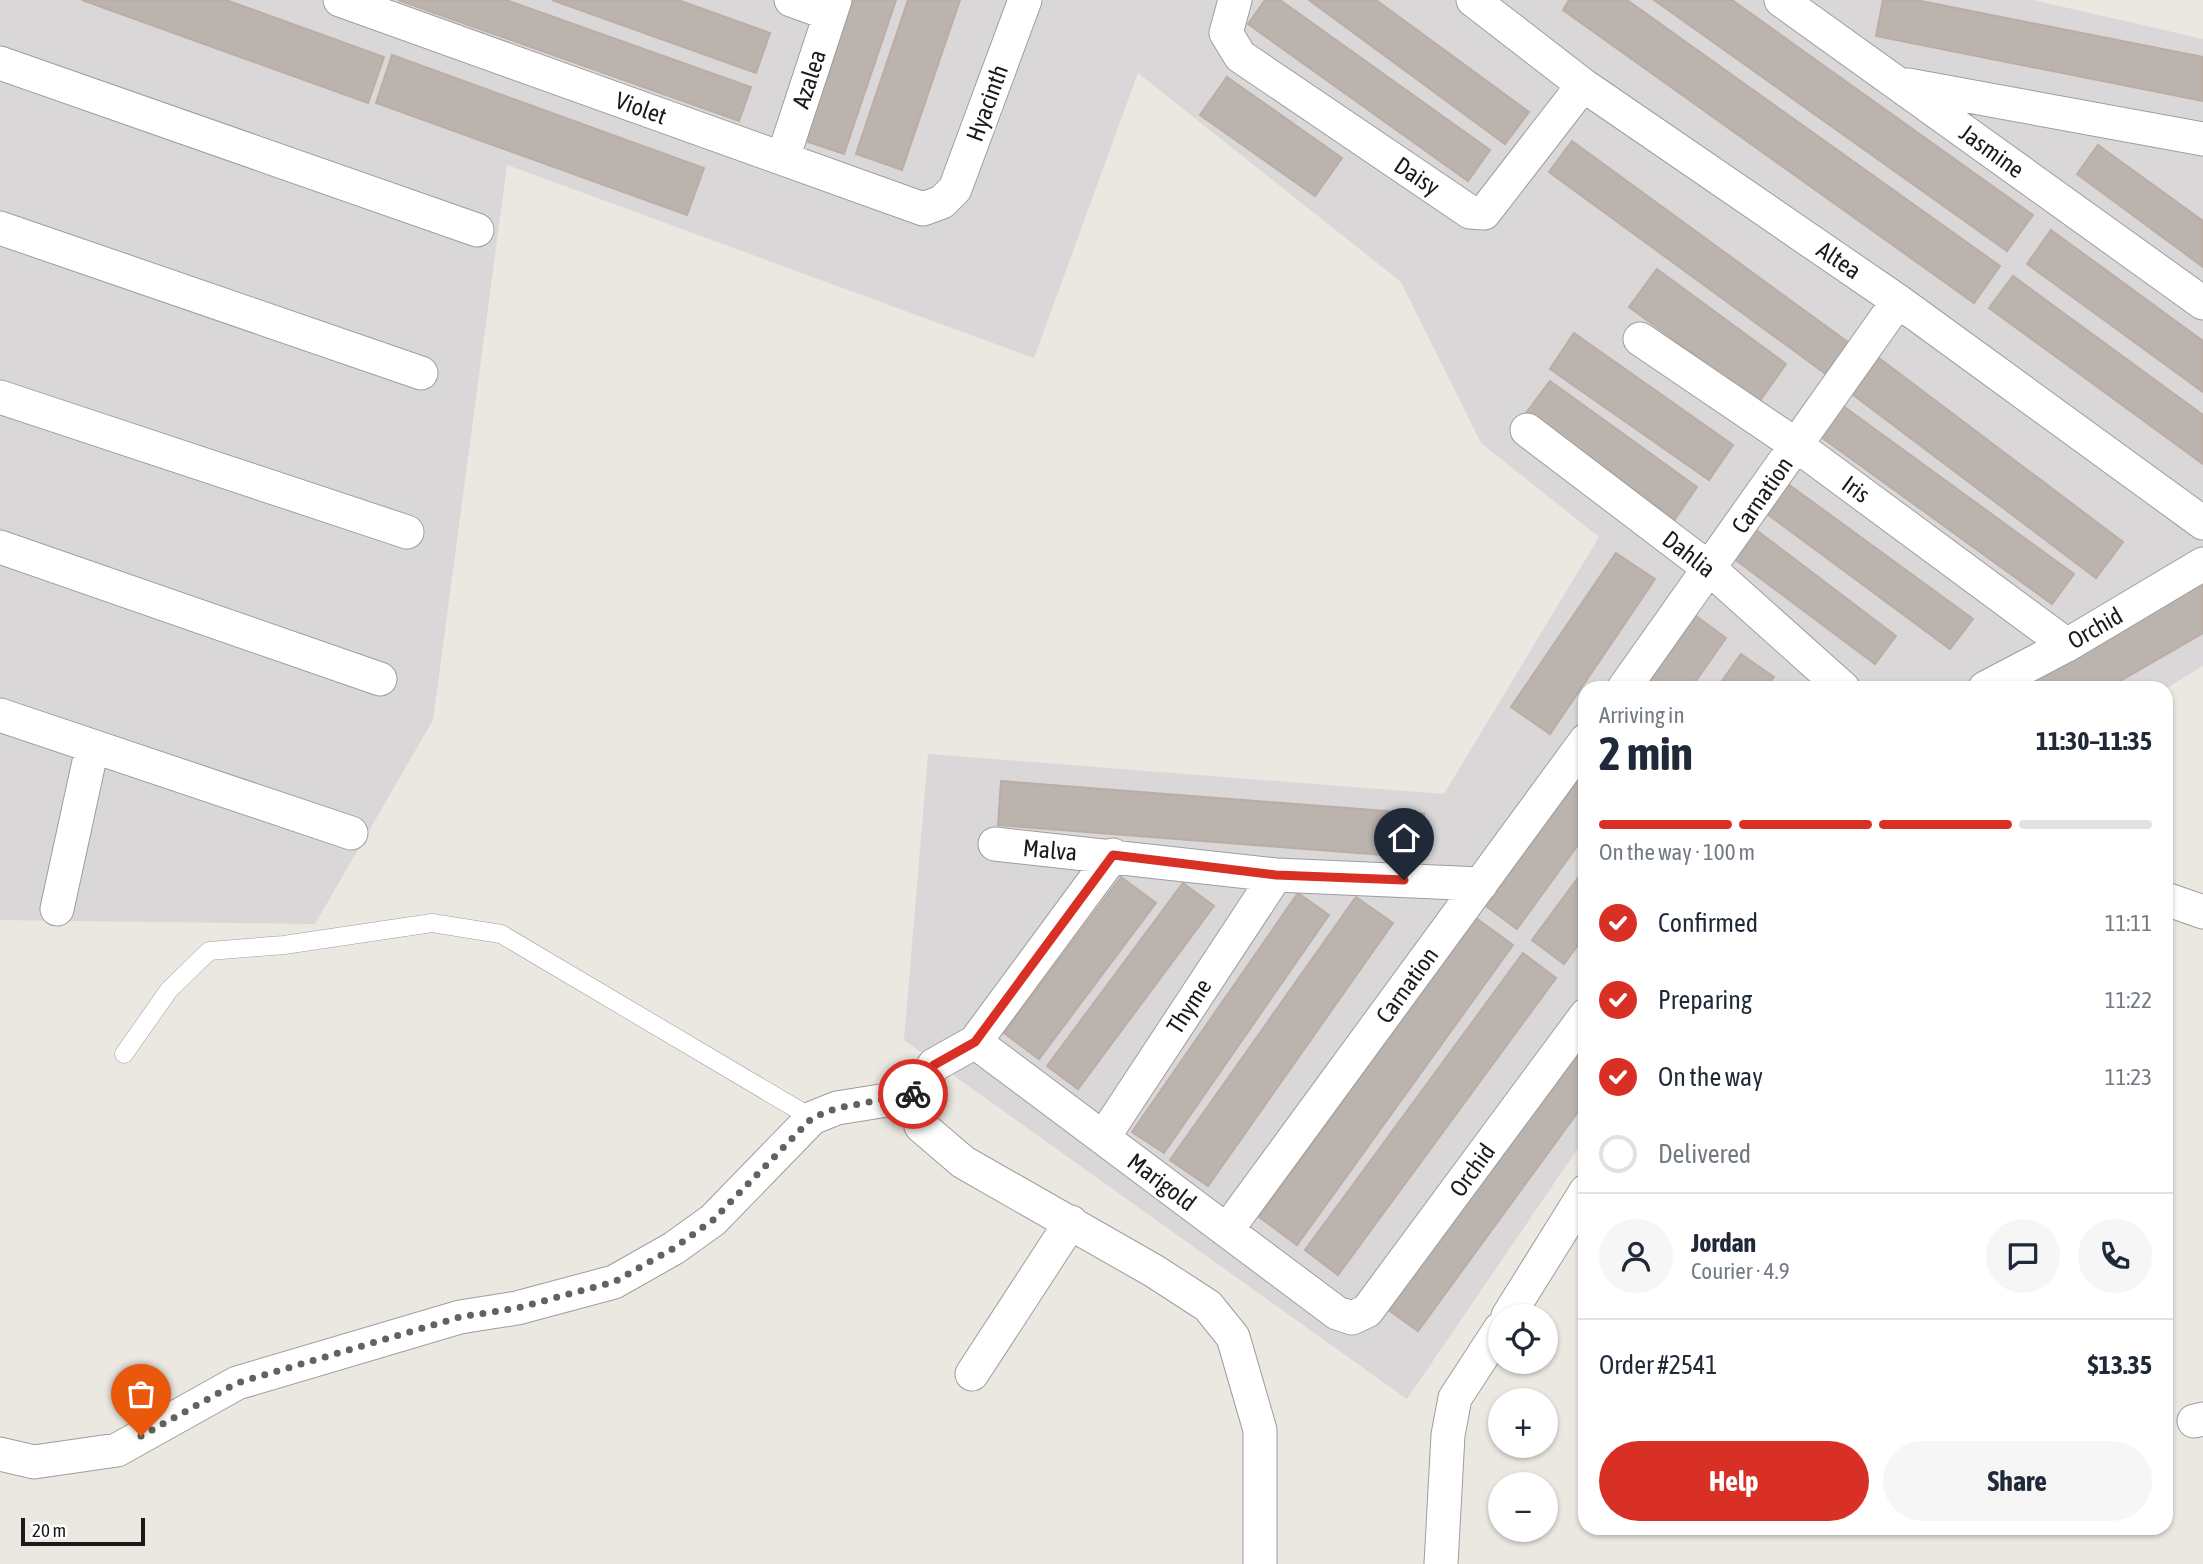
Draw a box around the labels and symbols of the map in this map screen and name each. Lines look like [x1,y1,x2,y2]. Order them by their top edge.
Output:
street label: Azalea [787,46,831,112]
street label: Hyacinth [961,61,1013,145]
street label: Violet [612,86,670,130]
street label: Jasmine [1955,119,2029,183]
street label: Daisy [1389,151,1445,201]
street label: Altea [1812,236,1866,284]
street label: Carnation [1726,452,1798,538]
street label: Iris [1837,470,1875,508]
street label: Dahlia [1657,525,1721,583]
street label: Orchid [2063,602,2127,654]
pin [1374,808,1434,880]
street label: Malva [1022,834,1078,866]
street label: Carnation [1370,942,1444,1028]
street label: Thyme [1161,974,1217,1038]
courier [878,1059,948,1129]
street label: Orchid [1444,1138,1500,1202]
street label: Marigold [1123,1148,1201,1216]
pin [111,1364,171,1436]
scale bar [21,1515,145,1547]

